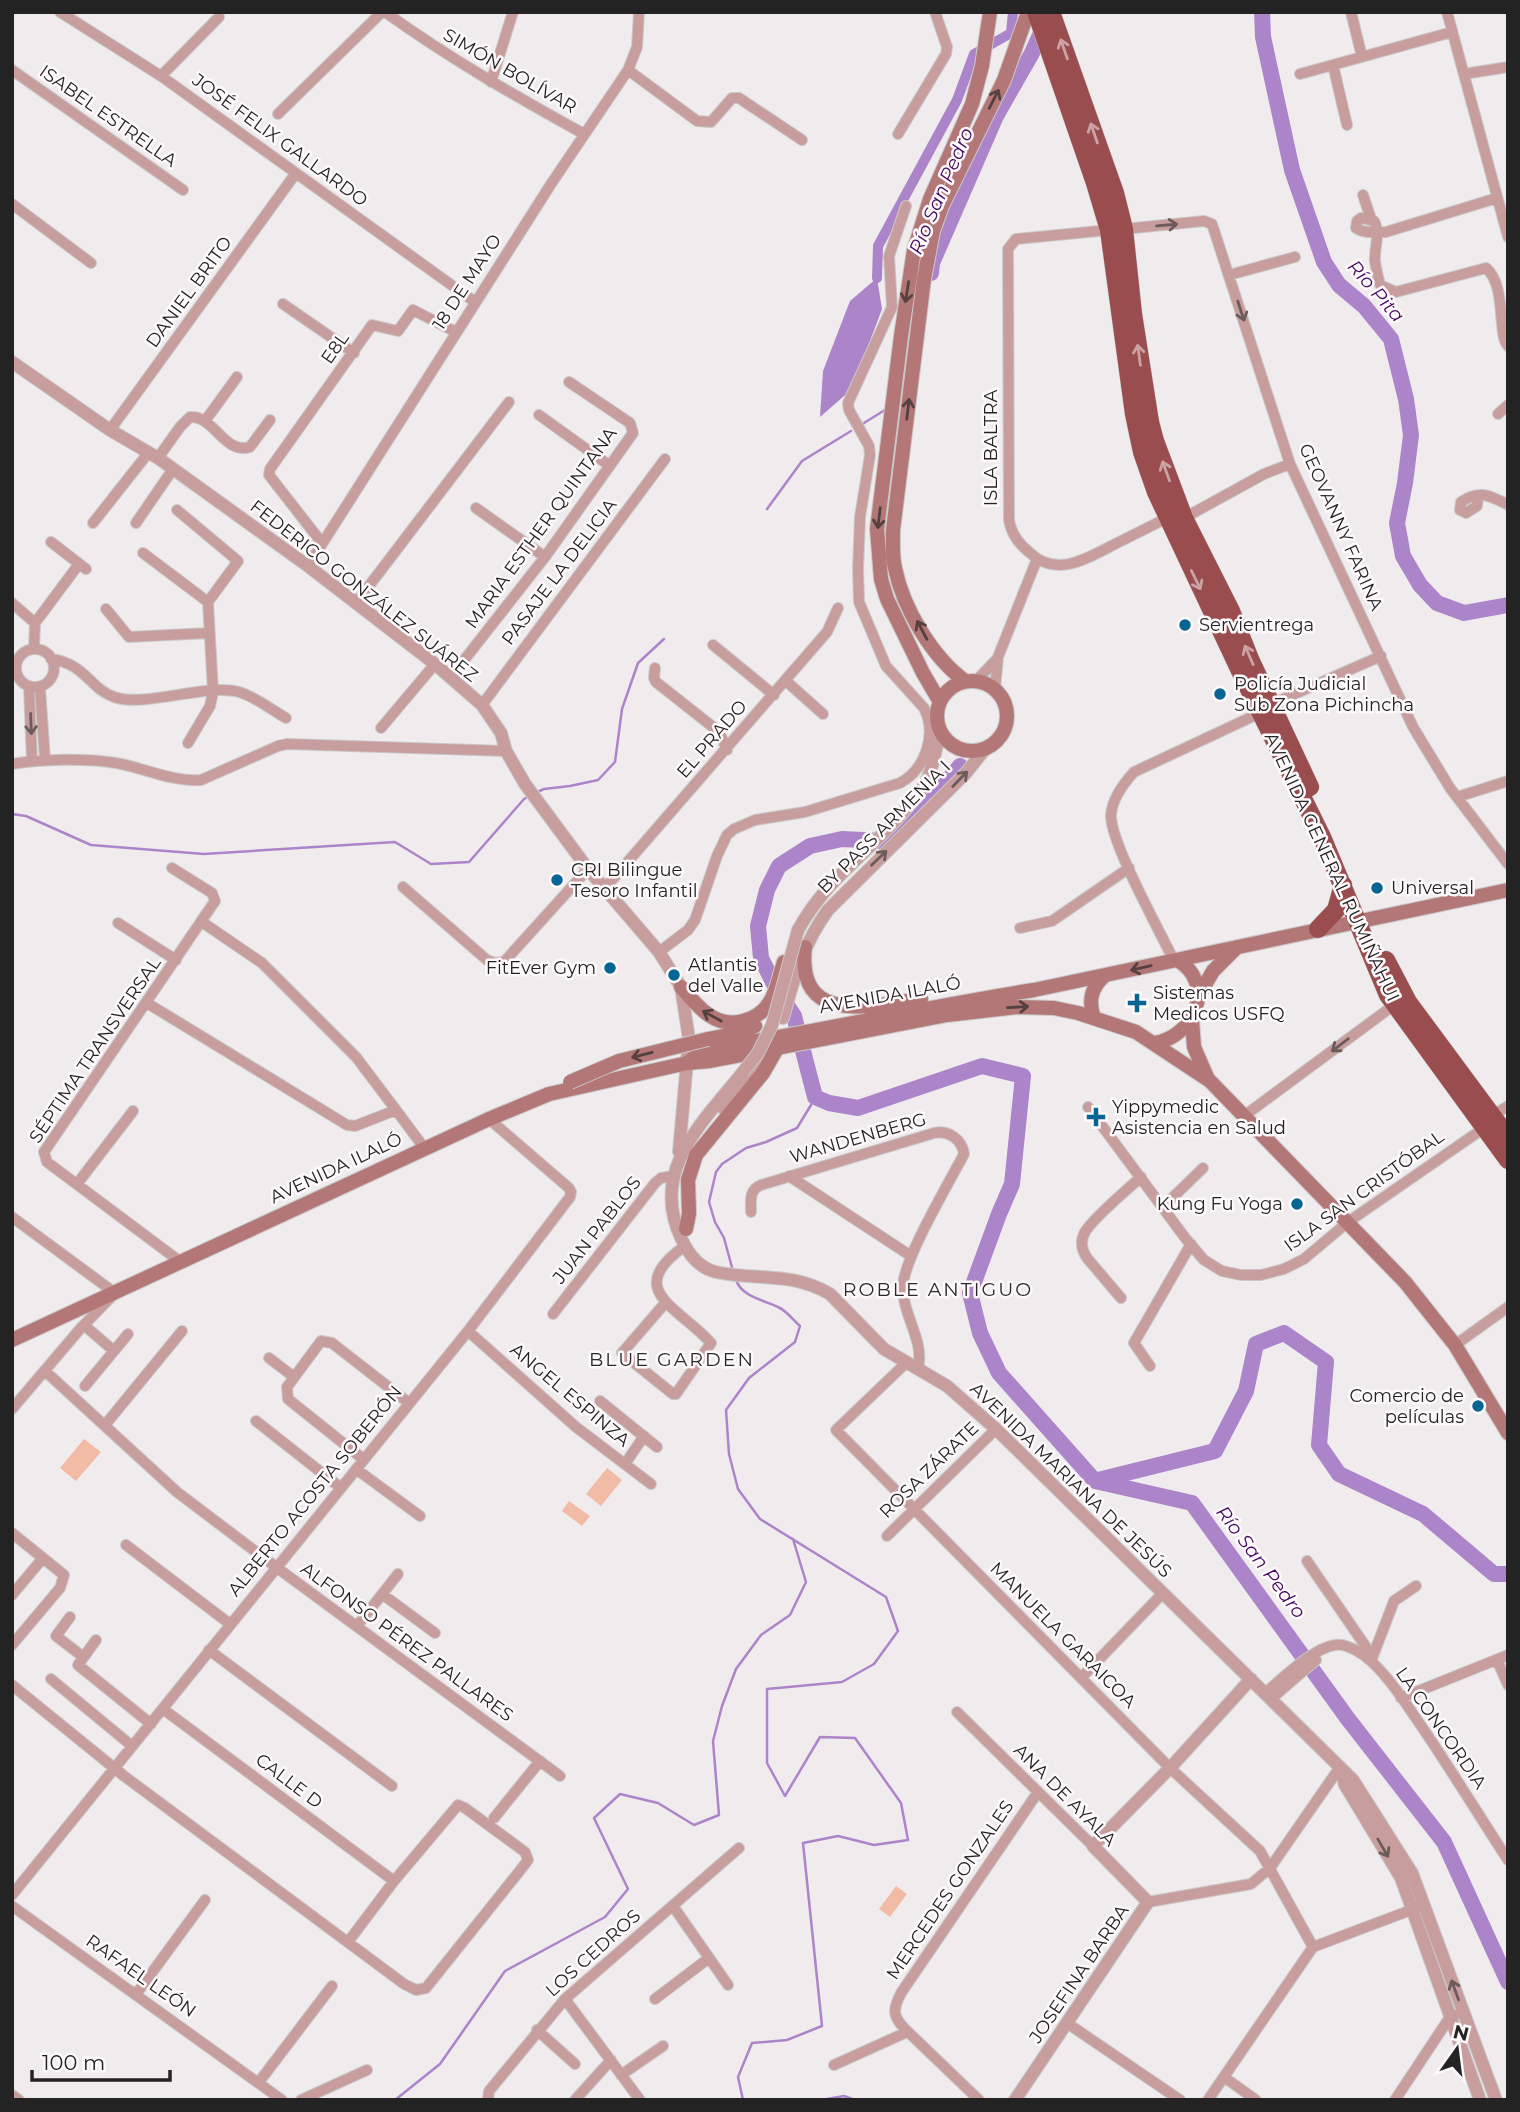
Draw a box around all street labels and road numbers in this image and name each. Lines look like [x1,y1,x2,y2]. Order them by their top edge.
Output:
street label: SIMÓN BOLÍVAR [439,24,581,118]
street label: ISABEL ESTRELLA [35,60,181,172]
street label: JOSÉ FELIX GALLARDO [187,68,372,211]
street label: 18 DE MAYO [428,230,506,334]
street label: DANIEL BRITO [141,232,237,352]
street label: E8L [316,327,354,368]
street label: ISLA BALTRA [980,390,1002,506]
street label: MARIA ESTHER QUINTANA [461,423,621,633]
street label: GEOVANNY FARINA [1294,440,1388,614]
street label: FEDERICO GONZÁLEZ SUÁREZ [246,495,482,687]
street label: PASAJE LA DELICIA [497,495,621,649]
street label: EL PRADO [672,696,752,782]
street label: AVENIDA GENERAL RUMIÑAHUI [1260,729,1404,1005]
street label: BY PASS ARMENIA I [813,756,955,898]
street label: SÉPTIMA TRANSVERSAL [24,952,166,1147]
street label: AVENIDA ILALÓ [817,972,963,1018]
street label: WANDENBERG [787,1108,929,1168]
street label: ISLA SAN CRISTÓBAL [1280,1125,1449,1256]
street label: AVENIDA ILALÓ [266,1128,406,1208]
street label: JUAN PABLOS [548,1172,646,1289]
street label: ANGEL ESPINZA [506,1339,634,1451]
street label: AVENIDA MARIANA DE JESÚS [966,1378,1176,1582]
street label: ALBERTO ACOSTA SOBERÓN [223,1381,407,1601]
street label: ROSA ZÁRATE [875,1417,983,1523]
street label: MANUELA GARAICOA [985,1557,1141,1713]
street label: ALFONSO PÉREZ PALLARES [297,1558,517,1726]
street label: LA CONCORDIA [1391,1663,1491,1793]
street label: ANA DE AYALA [1009,1739,1121,1851]
street label: CALLE D [251,1749,327,1813]
street label: MERCEDES GONZALES [882,1796,1018,1984]
street label: JOSEFINA BARBA [1024,1901,1134,2048]
street label: LOS CEDROS [541,1905,645,2001]
street label: RAFAEL LEÓN [82,1930,200,2022]

